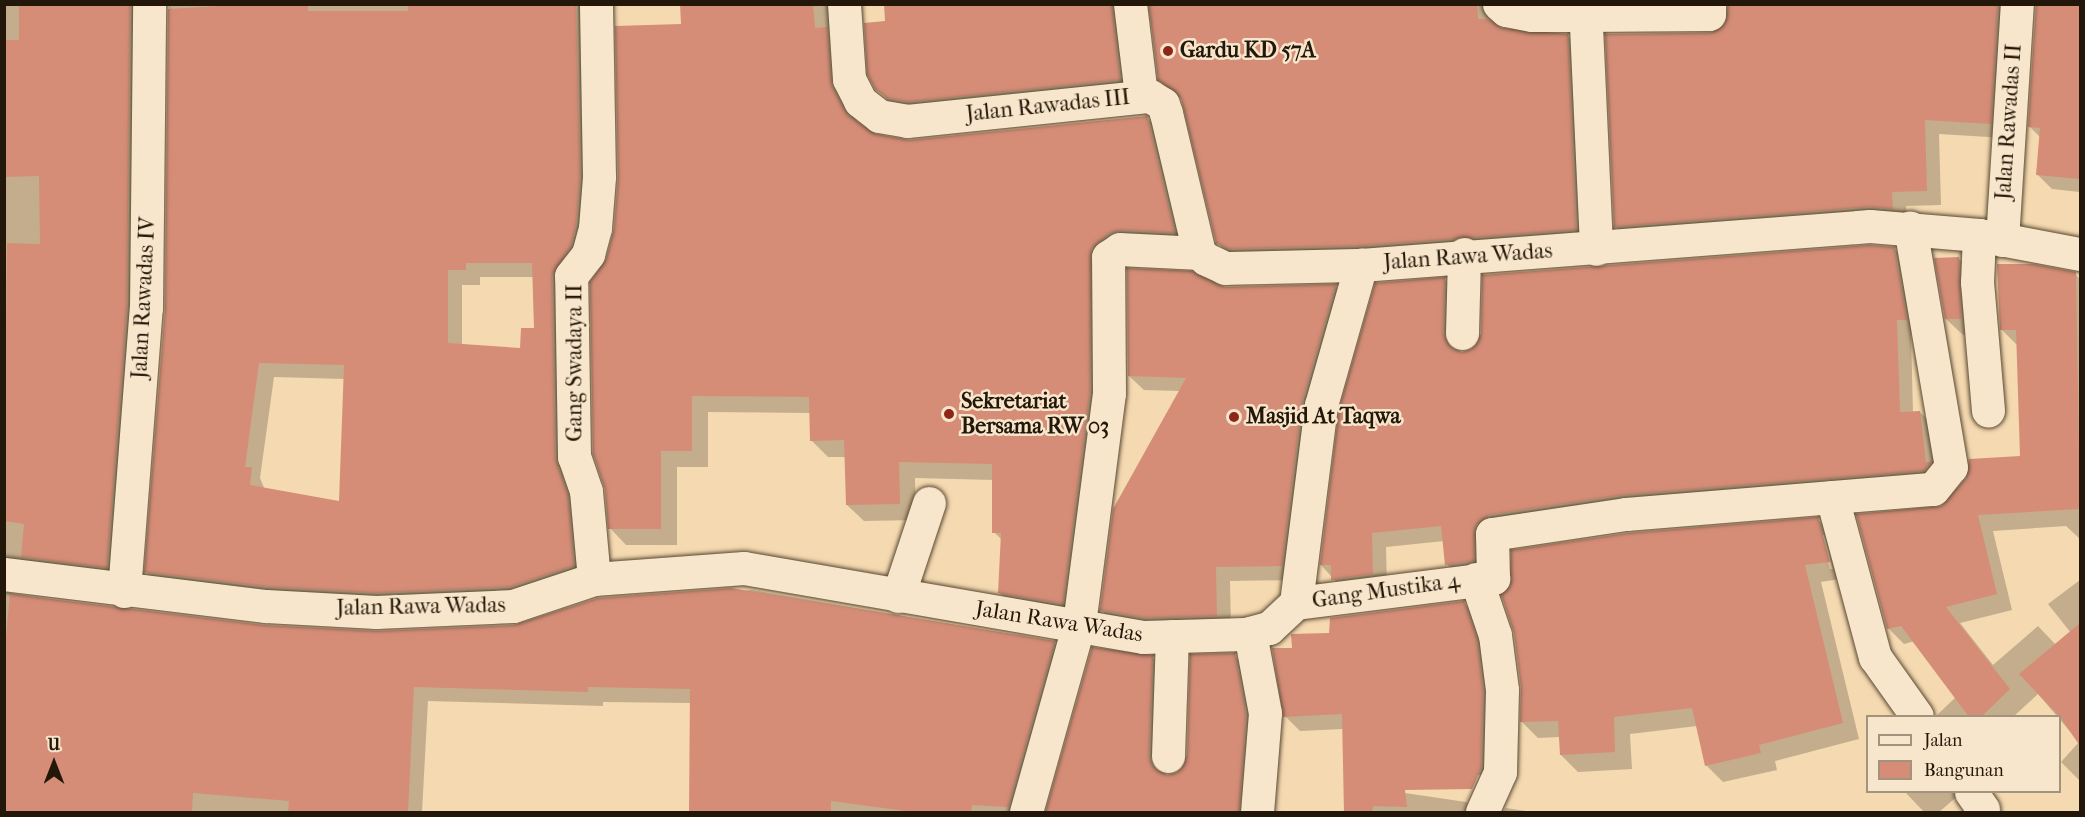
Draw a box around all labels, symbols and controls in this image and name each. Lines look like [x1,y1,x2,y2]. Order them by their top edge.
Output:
place label: Gardu KD 57A [1180,38,1316,64]
street label: Jalan Rawadas II [1990,43,2028,201]
marker: Gardu KD 57A [1161,44,1175,58]
street label: Jalan Rawadas III [965,84,1131,128]
street label: Jalan Rawadas IV [127,216,161,380]
street label: Jalan Rawa Wadas [1383,238,1553,276]
street label: Gang Swadaya II [562,284,588,442]
place label: Sekretariat Bersama RW 03 [961,388,1109,440]
place label: Masjid At Taqwa [1246,404,1401,430]
marker: Sekretariat Bersama RW 03 [942,407,956,421]
marker: Masjid At Taqwa [1227,410,1241,424]
street label: Gang Mustika 4 [1310,568,1462,614]
street label: Jalan Rawa Wadas [336,592,506,622]
street label: Jalan Rawa Wadas [973,596,1145,648]
legend [1866,715,2061,793]
text: Jalan [1924,730,1962,751]
north arrow [24,733,84,793]
text: U [48,735,60,754]
text: Bangunan [1924,760,2004,781]

